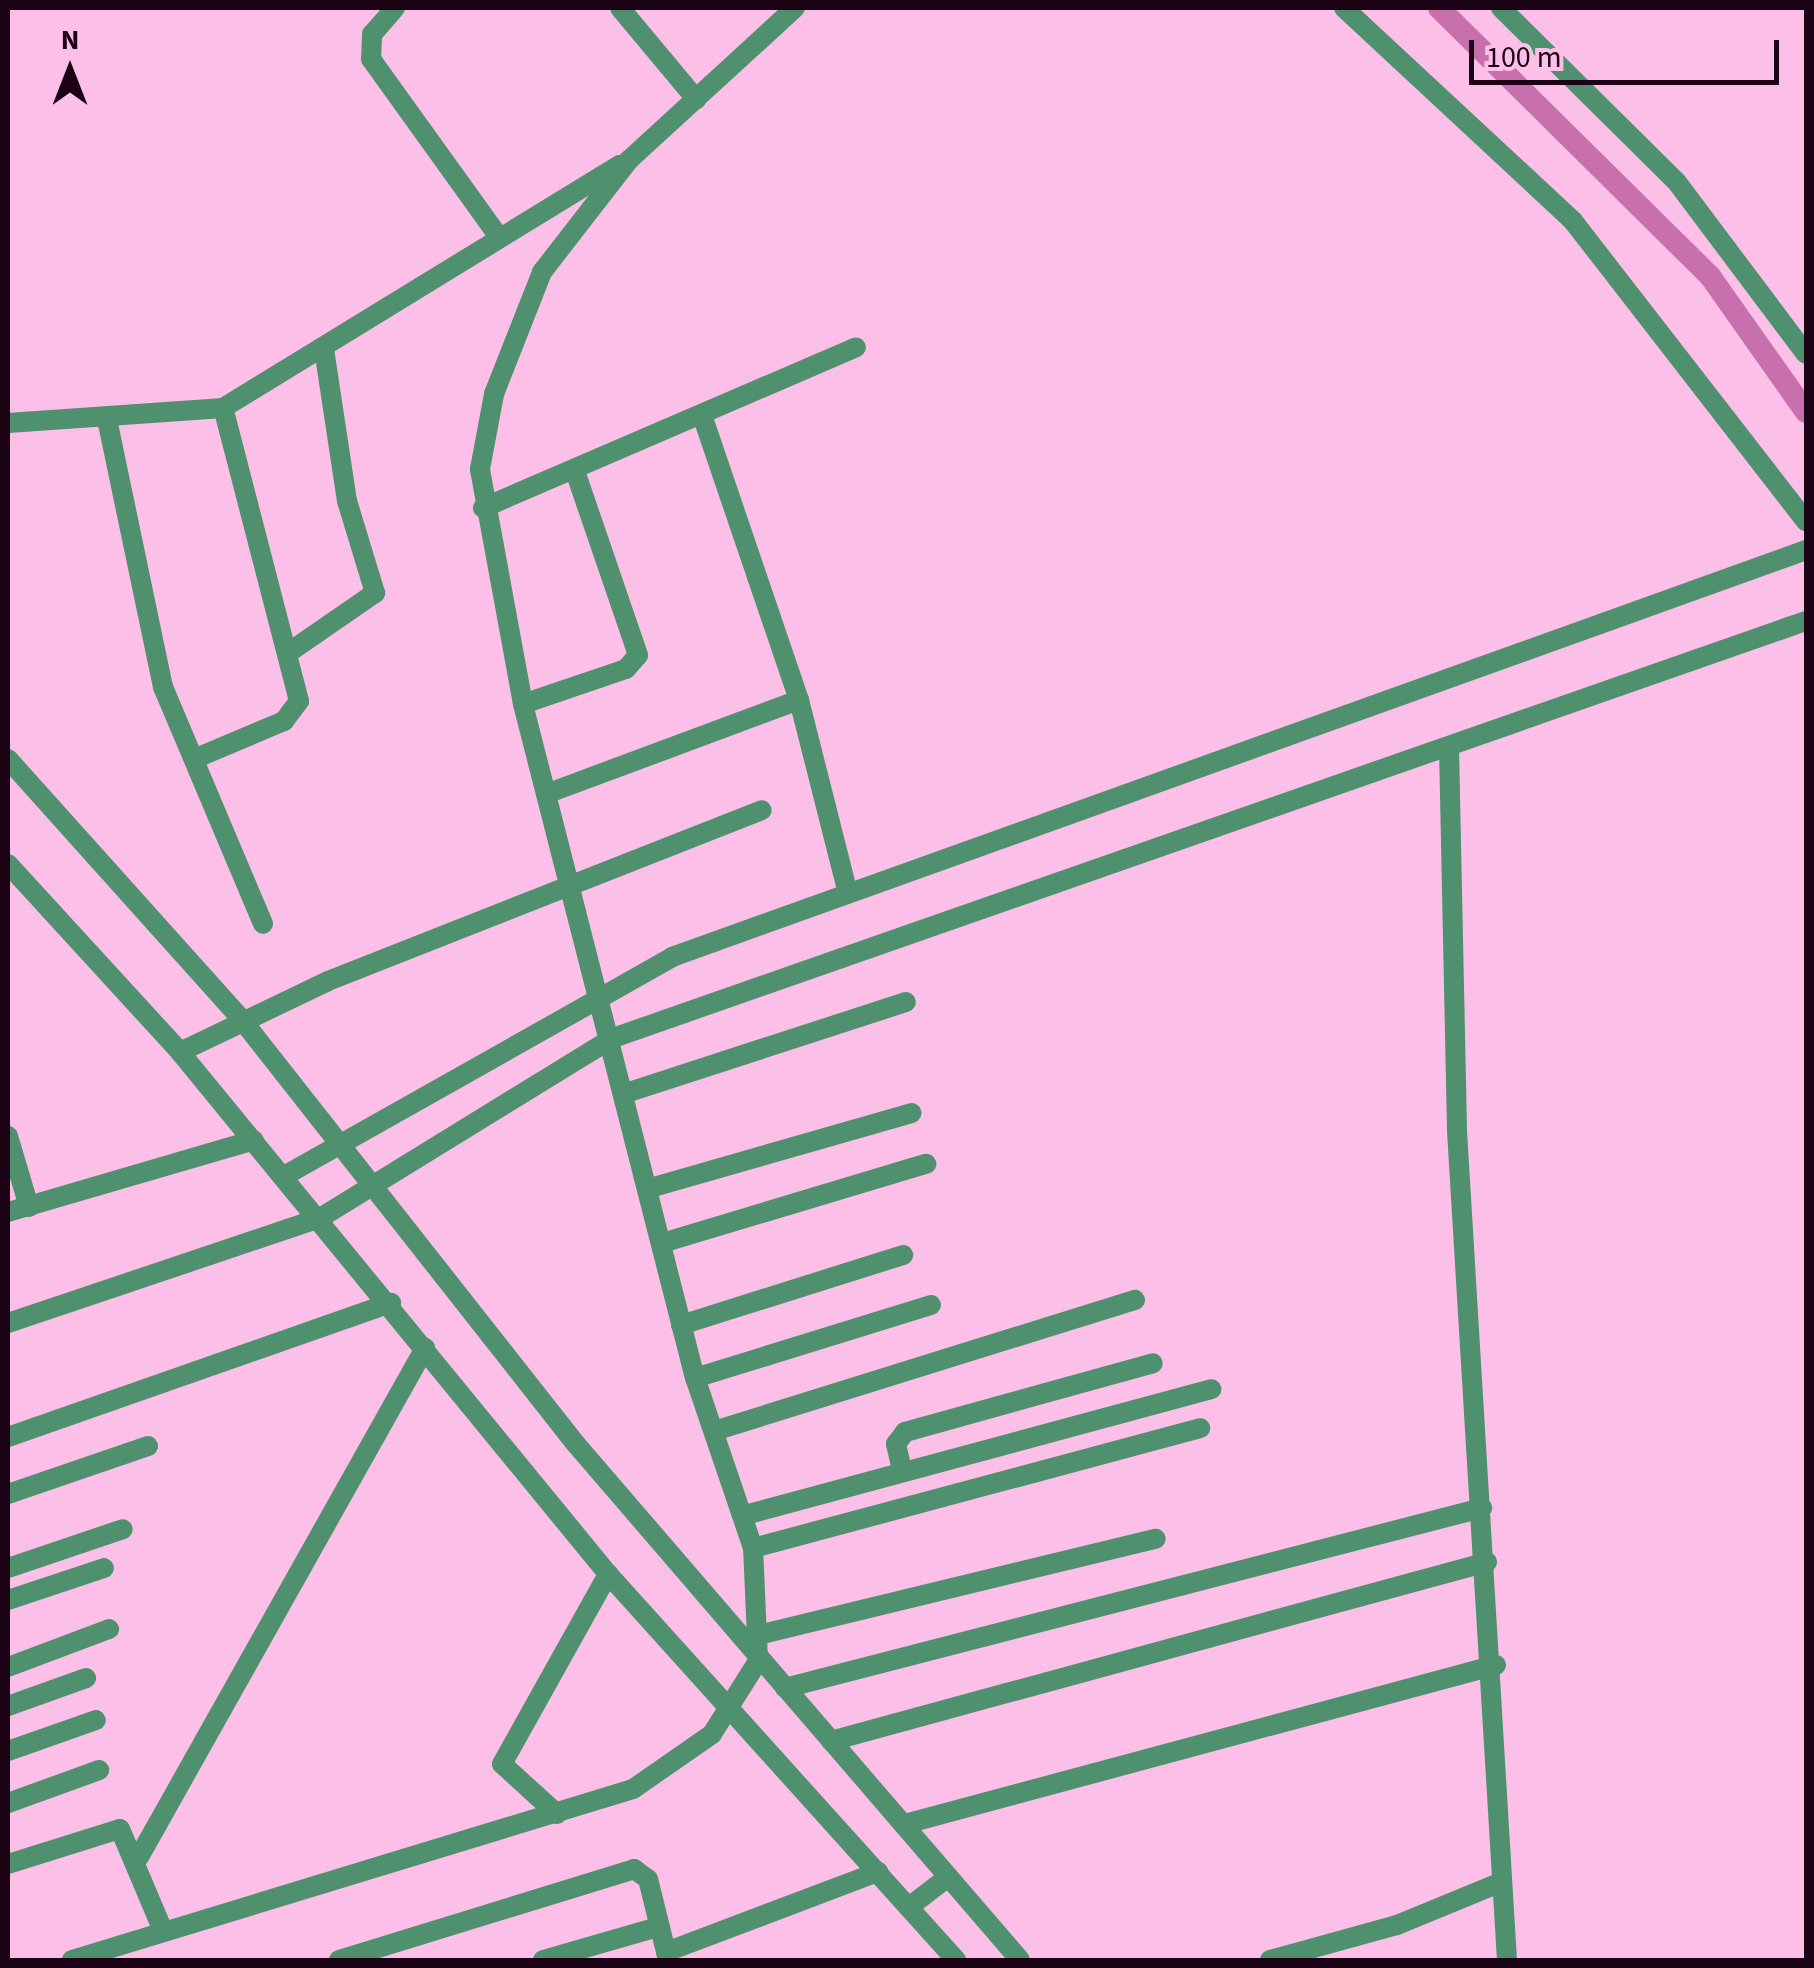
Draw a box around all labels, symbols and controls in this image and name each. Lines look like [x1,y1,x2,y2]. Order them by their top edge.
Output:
north arrow [20,20,120,120]
text: N [61,20,79,60]
scale bar [1474,20,1784,82]
text: 100 m [1486,36,1562,79]

